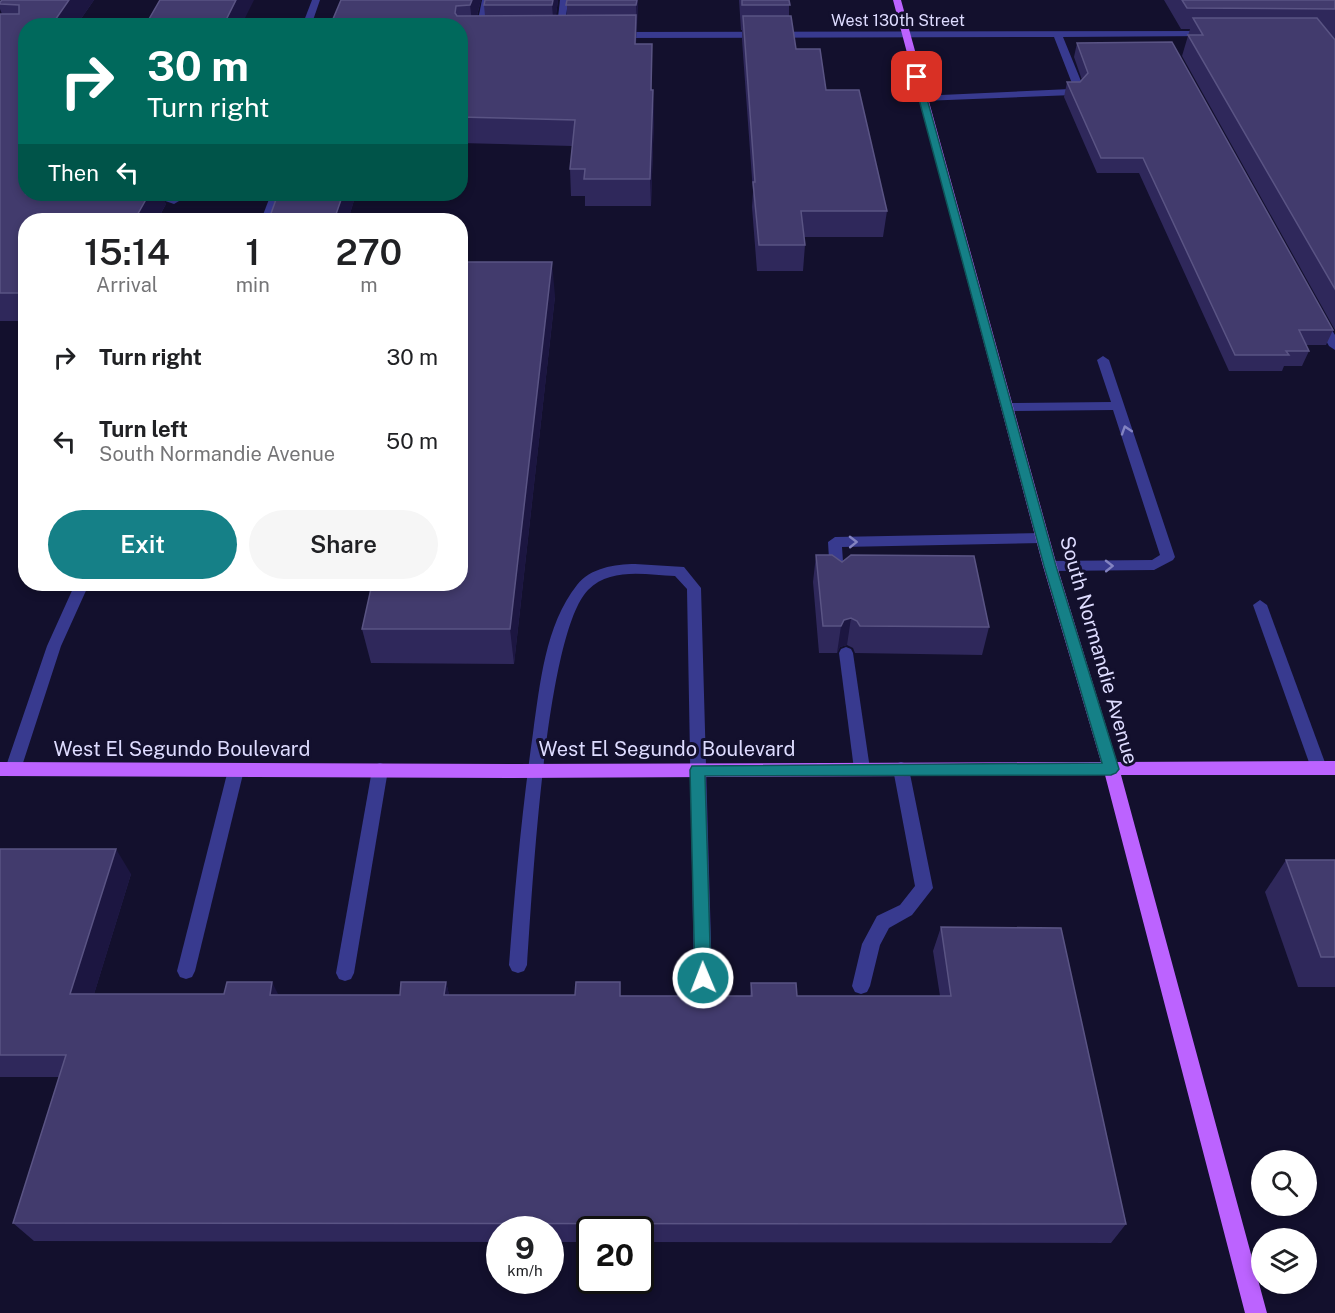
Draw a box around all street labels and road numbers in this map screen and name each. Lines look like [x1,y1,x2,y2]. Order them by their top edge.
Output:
street label: West 130th Street [831,11,965,30]
street label: South Normandie Avenue [1055,533,1143,767]
street label: West El Segundo Boulevard [54,737,310,761]
street label: West El Segundo Boulevard [539,737,795,761]

